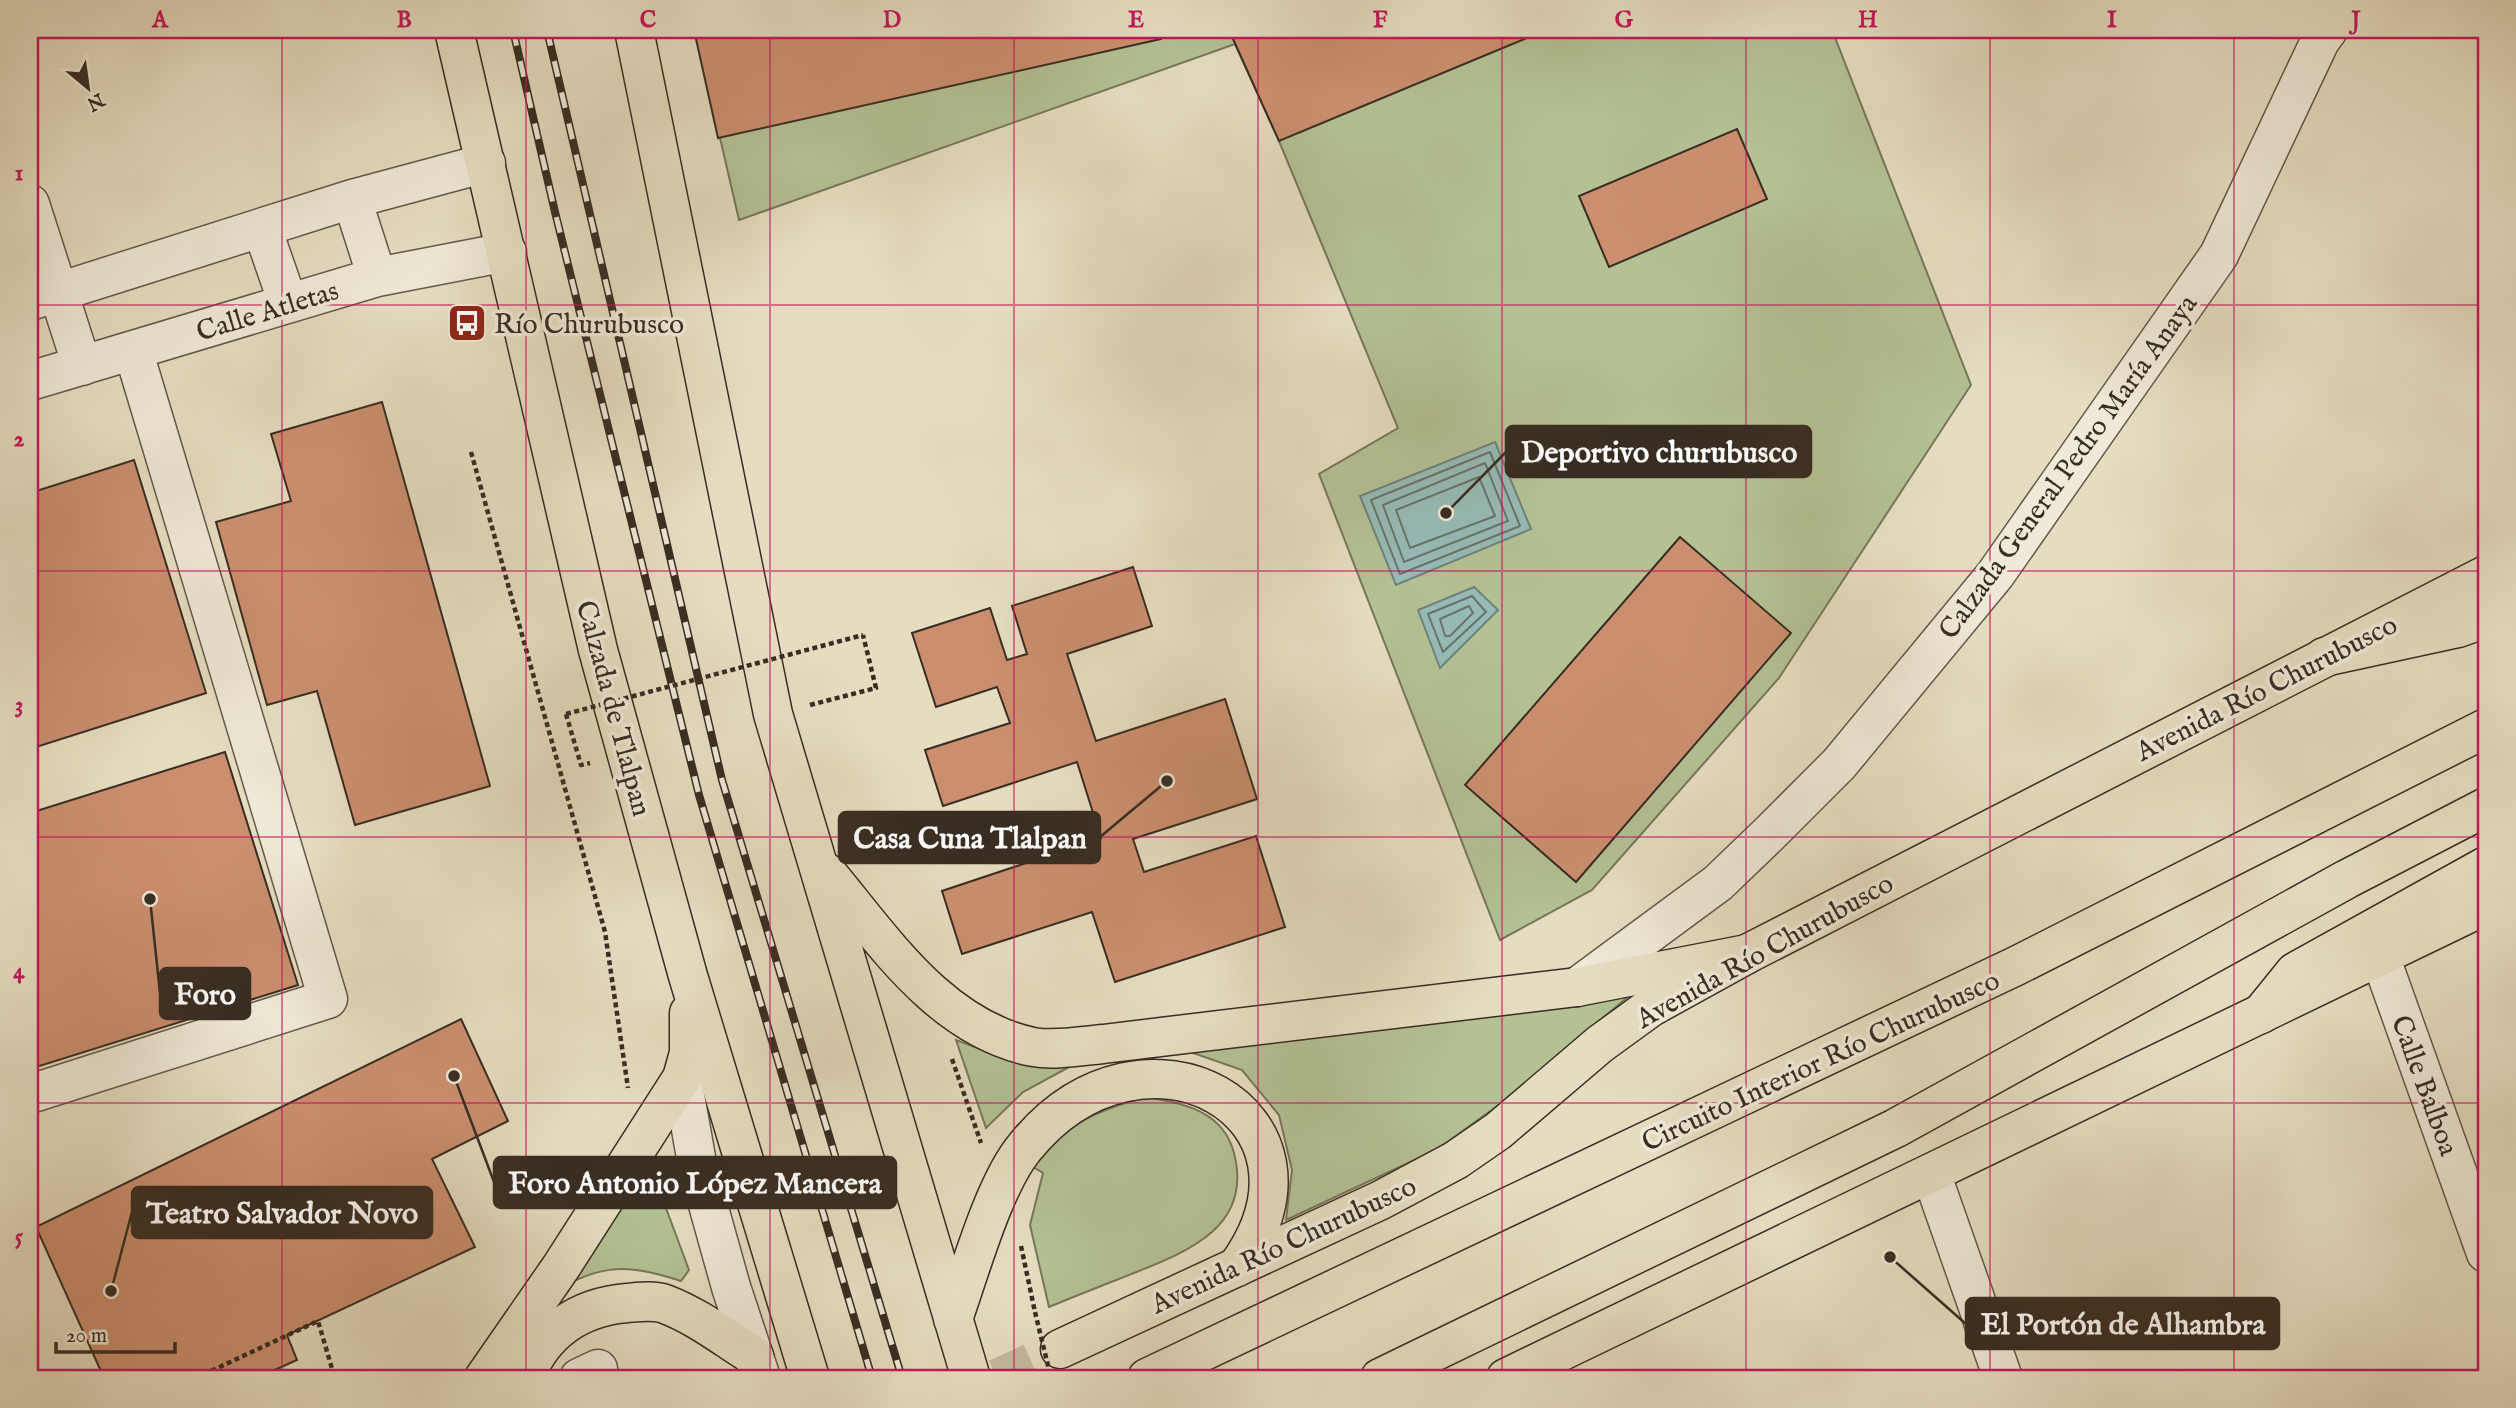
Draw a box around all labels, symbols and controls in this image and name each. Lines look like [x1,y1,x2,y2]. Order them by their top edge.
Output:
text: A [151,6,169,35]
text: B [396,6,412,35]
text: C [640,6,657,35]
text: D [883,6,901,35]
text: E [1128,6,1144,35]
text: F [1373,6,1388,35]
text: G [1615,6,1634,35]
text: H [1858,6,1878,35]
text: I [2107,6,2117,35]
text: J [2348,6,2361,35]
north arrow [52,52,122,122]
text: N [82,86,109,116]
text: 1 [15,159,23,188]
street label: Calle Atletas [192,274,343,351]
street label: Calzada General Pedro María Anaya [1932,287,2207,647]
bus stop icon: Río Churubusco [446,302,488,344]
place label: Río Churubusco [494,308,684,343]
text: 2 [14,425,25,454]
callout: Deportivo churubusco [1506,426,1811,477]
text: Deportivo churubusco [1521,435,1797,473]
street label: Calzada de Tlalpan [567,597,658,820]
street label: Avenida Río Churubusco [2130,608,2404,771]
text: 3 [15,691,23,720]
callout: Casa Cuna Tlalpan [839,812,1100,863]
text: Casa Cuna Tlalpan [853,821,1087,859]
street label: Avenida Río Churubusco [1629,867,1900,1038]
text: 4 [13,957,25,986]
street label: Circuito Interior Río Churubusco [1637,964,2006,1161]
callout: Foro [160,968,250,1019]
text: Foro [174,977,236,1015]
street label: Calle Balboa [2382,1011,2465,1162]
callout: Foro Antonio López Mancera [494,1157,896,1208]
text: Foro Antonio López Mancera [508,1166,883,1204]
street label: Avenida Río Churubusco [1145,1169,1422,1324]
callout: Teatro Salvador Novo [132,1187,432,1238]
text: Teatro Salvador Novo [145,1196,418,1234]
text: 5 [15,1223,24,1252]
callout: El Portón de Alhambra [1966,1298,2279,1349]
text: El Portón de Alhambra [1981,1307,2267,1345]
scale bar [56,1310,175,1354]
text: 20 m [66,1323,107,1350]

